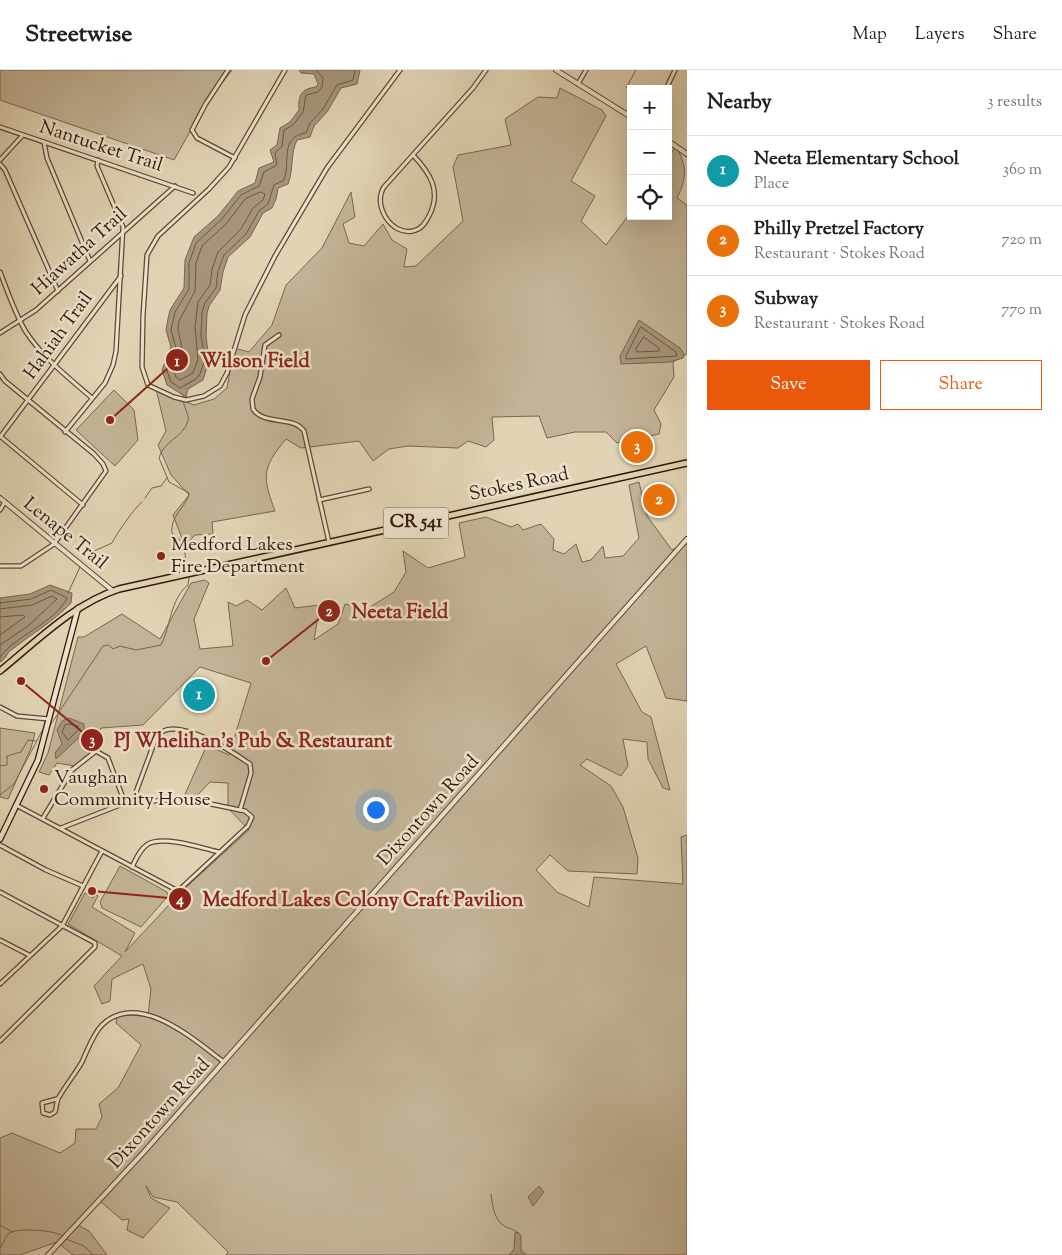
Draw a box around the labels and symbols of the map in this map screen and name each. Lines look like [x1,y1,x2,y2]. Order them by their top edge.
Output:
street label: Nantucket Trail [36,114,166,180]
street label: Hiawatha Trail [26,202,134,302]
street label: Hahiah Trail [18,287,100,385]
callout: Wilson Field [165,343,319,378]
text: Wilson Field [200,348,310,377]
text: 1 [174,352,180,373]
pin: 3 [621,428,653,466]
street label: Stokes Road [467,461,572,509]
pin: 2 [643,481,675,519]
street label: Lenape Trail [17,491,113,577]
road number: CR 541 [384,508,448,538]
place label: Medford Lakes Fire Department [171,532,305,581]
marker: Medford Lakes Fire Department [155,550,167,562]
callout: Neeta Field [316,593,458,628]
text: Neeta Field [352,599,449,628]
text: 2 [325,602,333,623]
pin: 1 [183,676,215,714]
callout: PJ Whelihan's Pub & Restaurant [79,722,402,757]
text: PJ Whelihan's Pub & Restaurant [114,728,392,757]
text: 3 [89,731,95,752]
street label: Dixontown Road [372,750,486,872]
place label: Vaughan Community House [54,765,211,814]
marker: Vaughan Community House [38,783,50,795]
your location [363,797,389,823]
callout: Medford Lakes Colony Craft Pavilion [168,882,534,917]
text: Medford Lakes Colony Craft Pavilion [202,887,524,916]
text: 4 [175,890,184,911]
street label: Dixontown Road [103,1053,217,1175]

